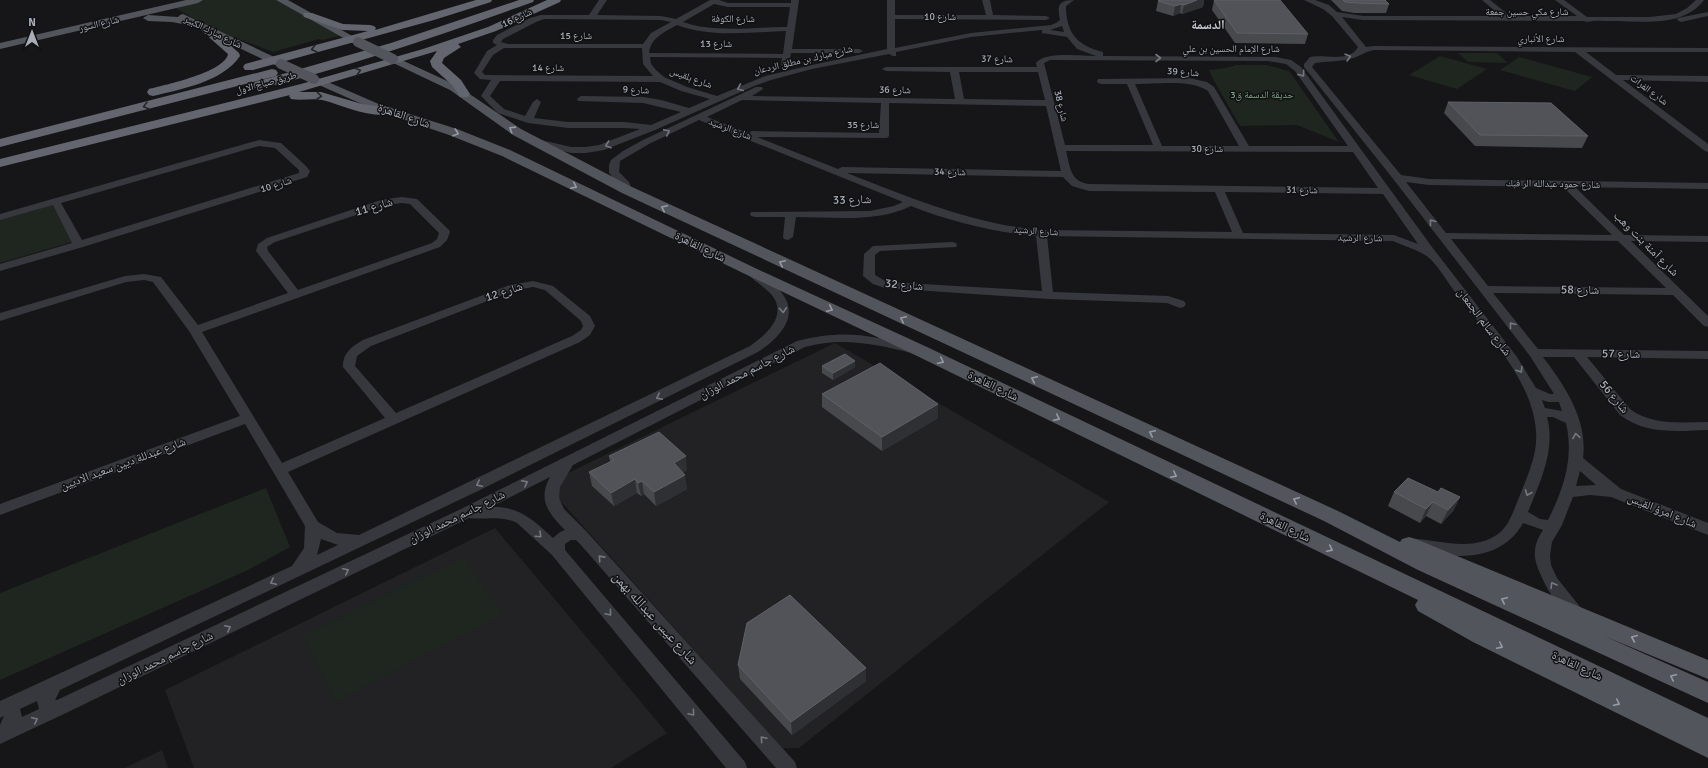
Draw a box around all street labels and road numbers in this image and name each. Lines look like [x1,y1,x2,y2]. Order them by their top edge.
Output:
street label: شارع 16 [500,6,534,30]
street label: شارع مكي حسين جمعة [1485,6,1569,20]
street label: شارع 10 [924,11,956,23]
street label: شارع مبارك الكبير [181,12,244,51]
street label: شارع السور [77,13,121,35]
street label: شارع الكوفة [711,13,755,25]
street label: شارع 15 [560,30,592,42]
street label: شارع الأنباري [1517,33,1565,47]
street label: شارع 13 [700,38,732,50]
street label: شارع مبارك بن مطلق الردعان [752,43,854,77]
street label: شارع الإمام الحسين بن علي [1182,43,1280,57]
street label: شارع 37 [981,53,1014,65]
street label: شارع 14 [532,62,564,74]
street label: شارع بلقيس [668,65,714,91]
street label: شارع 39 [1167,65,1200,79]
street label: طريق صباح الاول [234,69,298,97]
street label: شارع الفرات [1628,72,1670,108]
street label: شارع 9 [622,83,650,97]
street label: شارع 36 [879,84,912,96]
street label: شارع 38 [1051,89,1071,123]
street label: شارع القاهرة [376,100,432,132]
street label: شارع الرشيد [707,115,753,143]
street label: شارع 35 [847,119,879,131]
street label: شارع 30 [1191,143,1223,155]
street label: شارع 34 [934,166,967,178]
street label: شارع 10 [259,174,293,195]
street label: شارع حمود عبدالله الر فبك [1506,177,1601,191]
street label: شارع 31 [1286,184,1319,196]
street label: شارع 33 [833,192,871,208]
street label: شارع 11 [353,194,395,220]
street label: شارع آمنة بنت وهب [1610,208,1682,280]
street label: شارع الرشيد [1013,223,1059,239]
street label: شارع القاهرة [672,228,728,266]
street label: شارع الرشيد [1338,232,1383,244]
street label: شارع 32 [884,276,924,294]
street label: شارع 12 [483,279,525,305]
street label: شارع 58 [1561,282,1599,298]
street label: شارع سالم الجمعان [1454,285,1515,359]
street label: شارع جاسم محمد الوزان [697,341,797,403]
street label: شارع 57 [1602,346,1640,362]
street label: شارع القاهرة [965,367,1021,405]
street label: شارع 56 [1596,377,1632,417]
street label: شارع عبدللة ديين سعيد الاديين [58,434,188,494]
street label: شارع جاسم محمد الوزان [406,487,508,547]
street label: شارع امرؤ القيس [1625,490,1699,532]
street label: شارع القاهرة [1257,508,1313,546]
street label: شارع عيس عبدالله بهمن [608,568,701,669]
street label: شارع جاسم محمد الوزان [114,628,216,688]
street label: شارع القاهرة [1549,648,1605,684]

